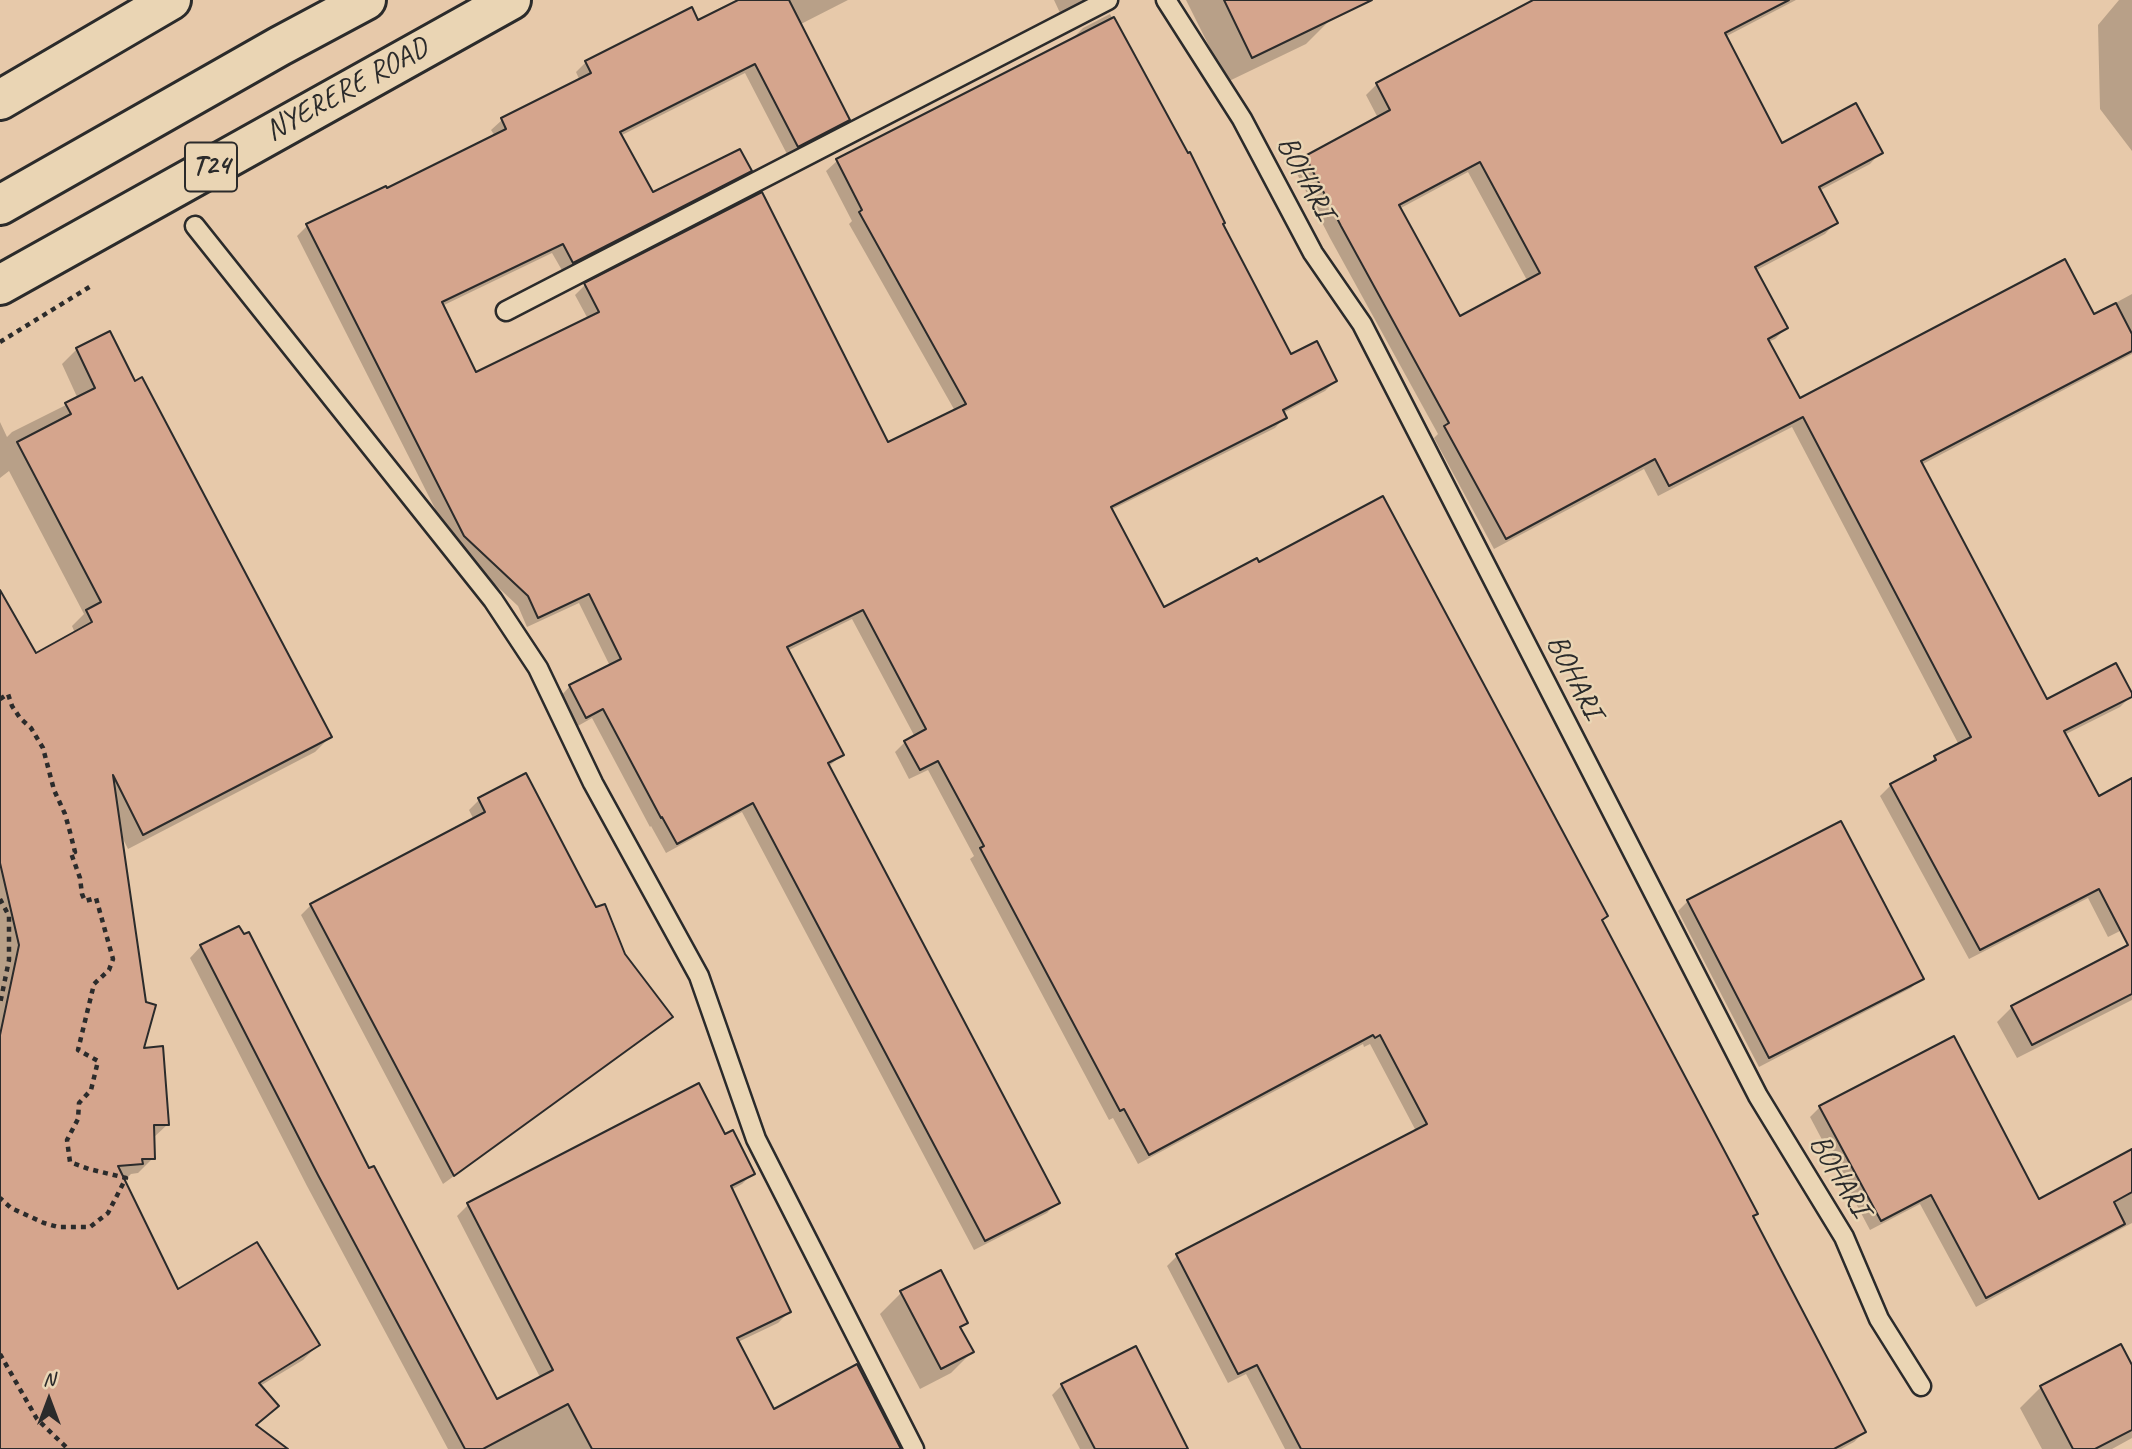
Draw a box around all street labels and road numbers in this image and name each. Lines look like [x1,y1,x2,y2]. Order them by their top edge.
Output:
street label: NYERERE ROAD [259,30,435,150]
street label: BOHARI [1268,130,1342,226]
road number: T24 [185,142,237,192]
street label: BOHARI [1538,629,1610,725]
street label: BOHARI [1801,1128,1877,1224]

